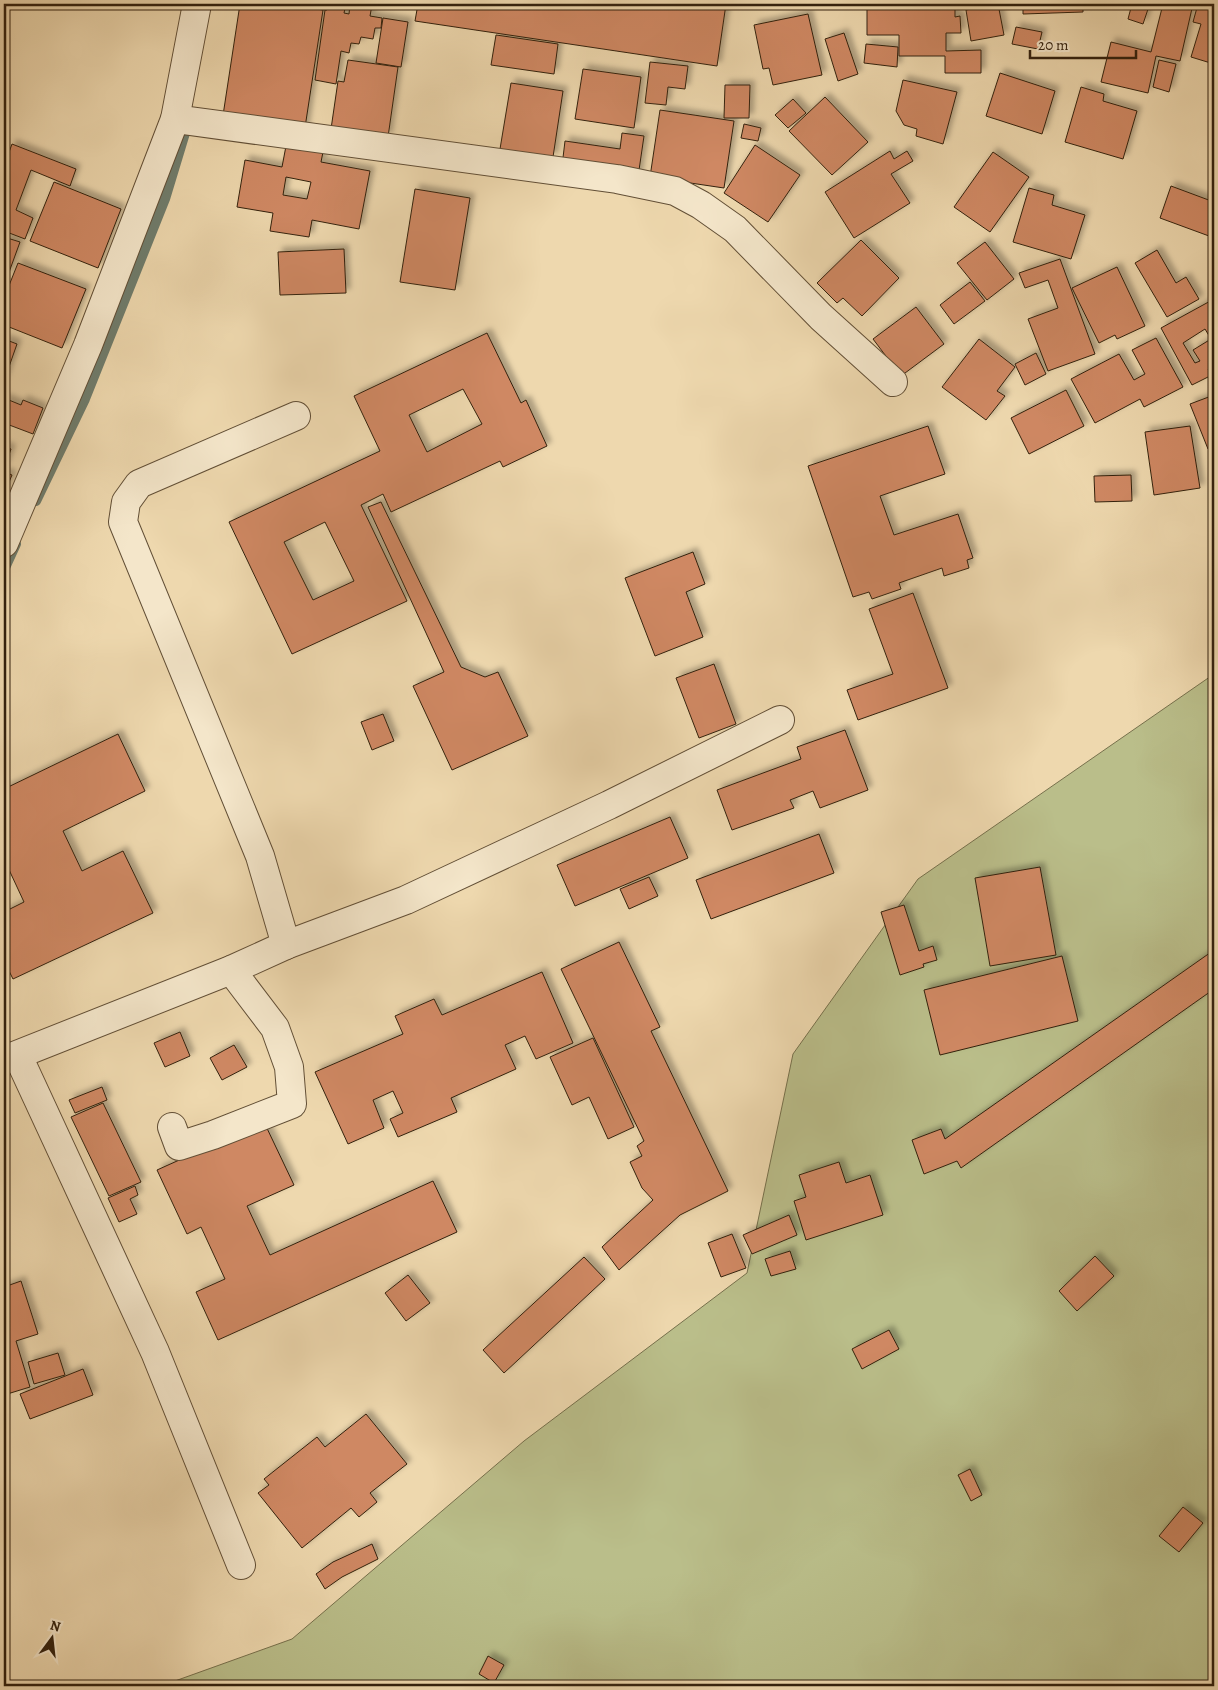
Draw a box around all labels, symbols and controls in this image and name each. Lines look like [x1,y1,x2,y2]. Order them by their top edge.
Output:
scale bar [1030,28,1137,60]
text: 20 m [1038,35,1069,55]
north arrow [28,1612,78,1662]
text: N [48,1615,63,1636]

